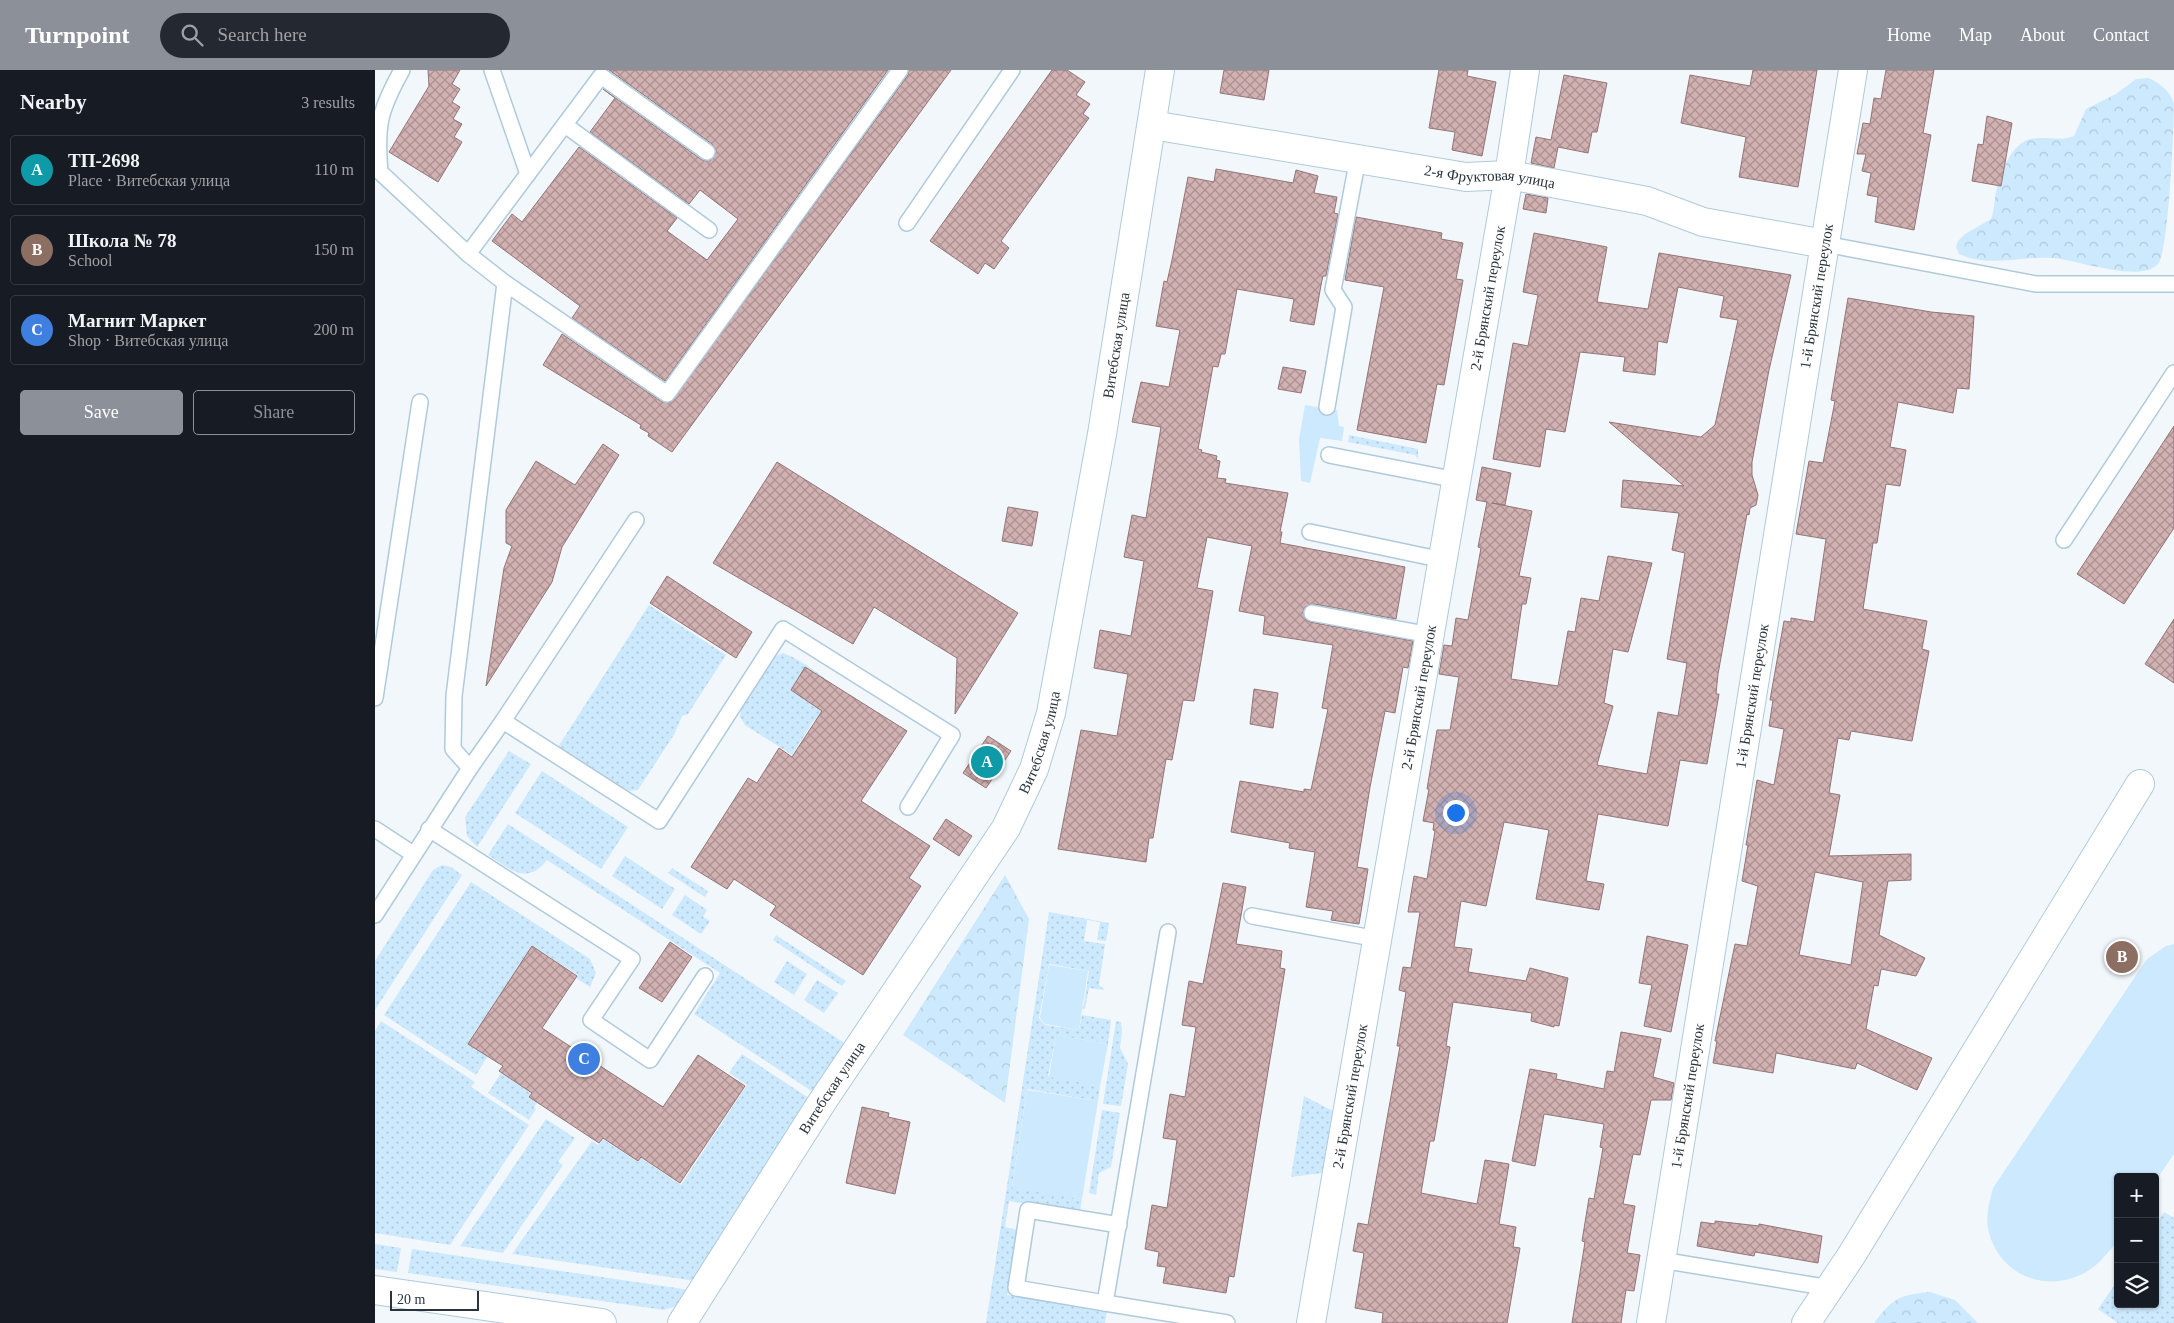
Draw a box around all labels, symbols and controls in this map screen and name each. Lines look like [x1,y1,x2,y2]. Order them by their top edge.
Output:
search box [160,13,510,58]
icon: search [178,21,206,49]
text: Turnpoint [25,22,130,48]
text: Search here [218,24,307,45]
text: Home [1887,25,1931,45]
text: Map [1959,25,1992,45]
text: About [2020,25,2065,45]
text: Contact [2093,25,2149,45]
text: Nearby [20,90,87,114]
text: 3 results [301,94,355,111]
text: ТП-2698 [68,150,140,171]
text: A [31,161,43,178]
text: 110 m [314,161,354,178]
street label: 2-я Фруктовая улица [1423,162,1557,192]
text: Place · Витебская улица [68,172,230,189]
street label: 1-й Брянский переулок [1797,222,1836,370]
street label: 2-й Брянский переулок [1467,224,1508,372]
text: Школа № 78 [68,230,177,251]
text: B [32,241,42,258]
text: 150 m [314,241,354,258]
text: School [68,252,112,269]
street label: Витебская улица [1100,291,1133,399]
text: Магнит Маркет [68,310,206,331]
text: C [31,321,43,338]
text: 200 m [314,321,354,338]
text: Shop · Витебская улица [68,332,228,349]
button: Save [20,390,183,435]
button: Share [193,390,355,435]
street label: 1-й Брянский переулок [1732,622,1772,770]
street label: 2-й Брянский переулок [1399,623,1439,771]
street label: Витебская улица [1015,690,1063,796]
pin: A [971,743,1003,781]
your location [1443,800,1469,826]
pin: B [2106,938,2138,976]
street label: 2-й Брянский переулок [1330,1022,1371,1170]
street label: 1-й Брянский переулок [1668,1022,1707,1170]
street label: Витебская улица [796,1038,868,1137]
pin: C [568,1040,600,1078]
map controls [2114,1173,2159,1308]
button: + [2114,1173,2159,1218]
button: − [2114,1218,2159,1263]
button: layers [2114,1263,2159,1308]
scale bar [390,1288,479,1311]
text: 20 m [397,1292,425,1307]

